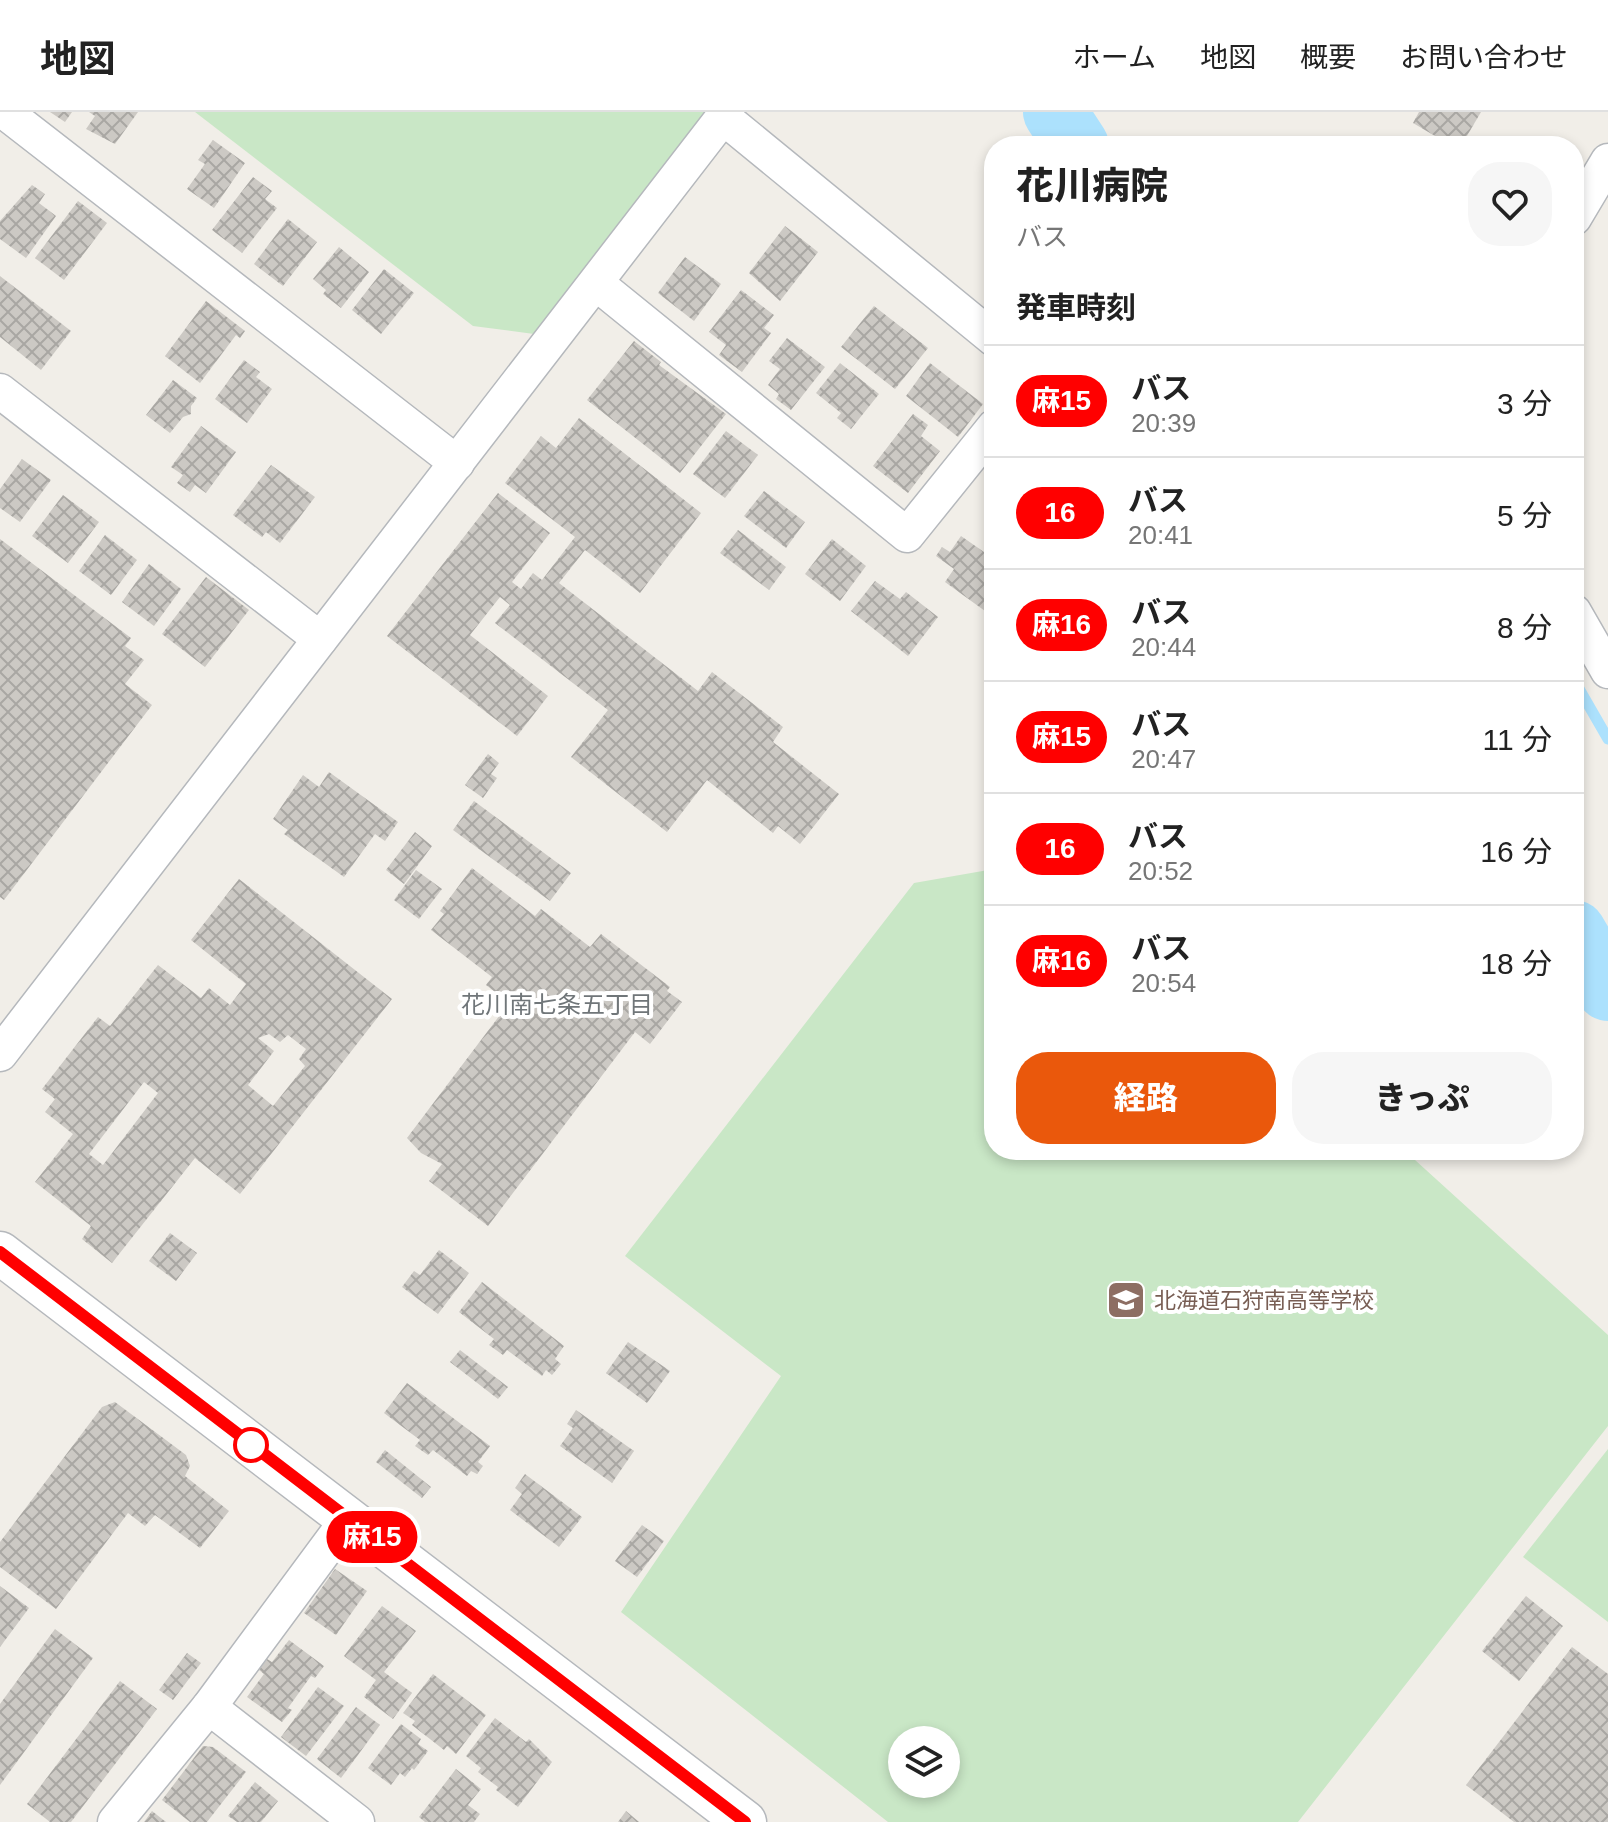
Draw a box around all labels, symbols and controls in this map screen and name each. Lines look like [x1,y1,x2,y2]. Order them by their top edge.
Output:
text: 地図 [40,38,116,80]
text: ホーム [1073,42,1156,73]
text: 地図 [1200,42,1256,73]
text: 概要 [1300,42,1356,73]
text: お問い合わせ [1400,42,1568,73]
button: heart [1468,162,1552,246]
text: 花川病院 [1016,165,1168,207]
text: バス [1016,222,1068,252]
text: 発車時刻 [1016,291,1136,324]
text: バス [1131,372,1191,405]
text: 麻15 [1032,385,1091,416]
text: 3 分 [1497,387,1552,420]
text: 20:39 [1131,408,1196,438]
text: バス [1128,484,1188,517]
text: 16 [1044,497,1076,528]
text: 5 分 [1497,499,1552,532]
text: 20:41 [1128,520,1193,550]
text: バス [1131,596,1191,629]
text: 麻16 [1032,609,1091,640]
text: 8 分 [1497,611,1552,644]
text: 20:44 [1131,632,1196,662]
text: バス [1131,708,1191,741]
text: 麻15 [1032,721,1091,752]
text: 11 分 [1483,723,1552,756]
text: 20:47 [1131,744,1196,774]
text: バス [1128,820,1188,853]
text: 16 [1044,833,1076,864]
text: 16 分 [1480,835,1552,868]
text: 20:52 [1128,856,1193,886]
text: バス [1131,932,1191,965]
text: 麻16 [1032,945,1091,976]
text: 18 分 [1480,947,1552,980]
text: 20:54 [1131,968,1196,998]
district label: 花川南七条五丁目 [461,991,653,1018]
button: 経路 [1016,1052,1276,1144]
button: きっぷ [1292,1052,1552,1144]
school or university icon: 北海道石狩南高等学校 [1105,1279,1147,1321]
place label: 北海道石狩南高等学校 [1154,1288,1374,1313]
unlabelled marker [234,1428,268,1462]
line badge: 麻15 [326,1511,418,1563]
text: 麻15 [342,1521,402,1552]
map controls [888,1726,960,1798]
button: layers [888,1726,960,1798]

